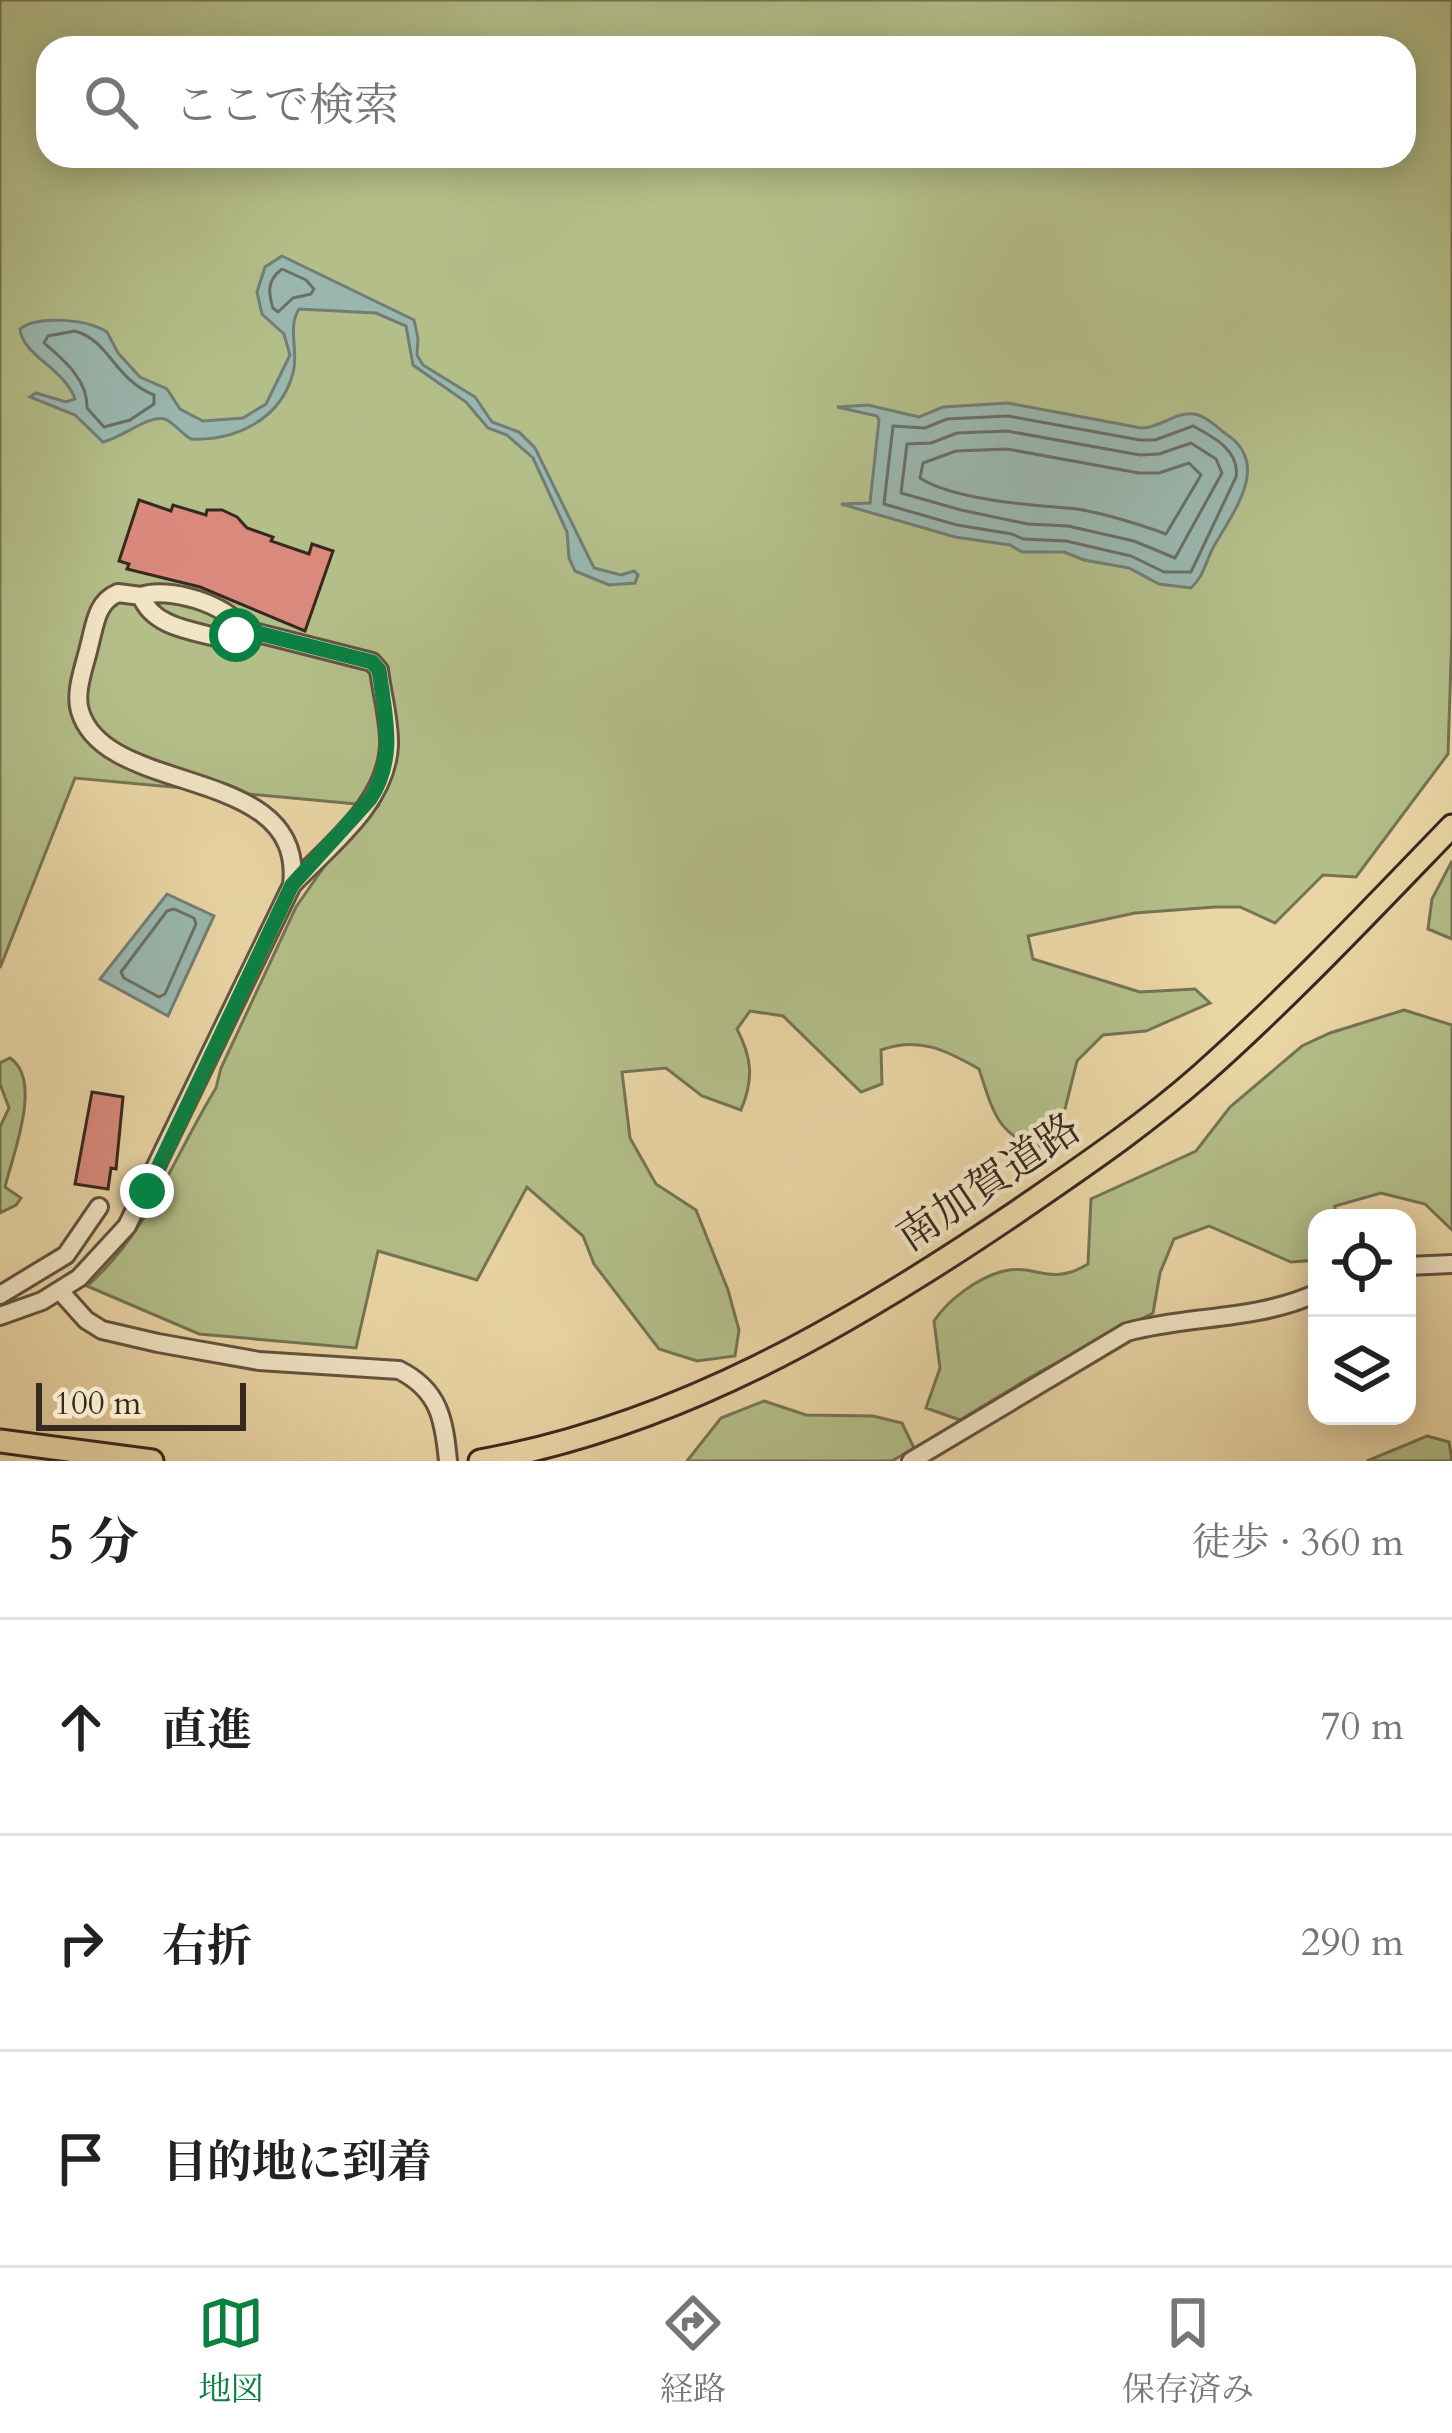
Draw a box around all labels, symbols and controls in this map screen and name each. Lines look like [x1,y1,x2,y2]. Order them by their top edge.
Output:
search box [36,36,1416,168]
icon: search [78,69,144,135]
text: ここで検索 [174,75,399,136]
route start [209,608,263,662]
street label: 南加賀道路 [886,1100,1092,1265]
route end [120,1164,174,1218]
map controls [1308,1209,1416,1425]
button: locate [1308,1209,1416,1317]
button: layers [1308,1317,1416,1425]
scale bar [36,1377,246,1430]
text: 100 m [54,1381,141,1426]
text: 5 分 [48,1508,139,1578]
text: 徒歩 · 360 m [1192,1516,1404,1569]
icon: ahead [48,1694,114,1760]
text: 直進 [162,1700,252,1761]
text: 70 m [1321,1700,1404,1753]
icon: right [48,1910,114,1976]
text: 右折 [162,1916,252,1977]
text: 290 m [1301,1916,1404,1969]
icon: arrive [48,2126,114,2192]
text: 目的地に到着 [162,2132,432,2193]
tab: 地図 [198,2290,264,2412]
tab: 経路 [660,2290,726,2412]
tab: 保存済み [1122,2290,1254,2412]

